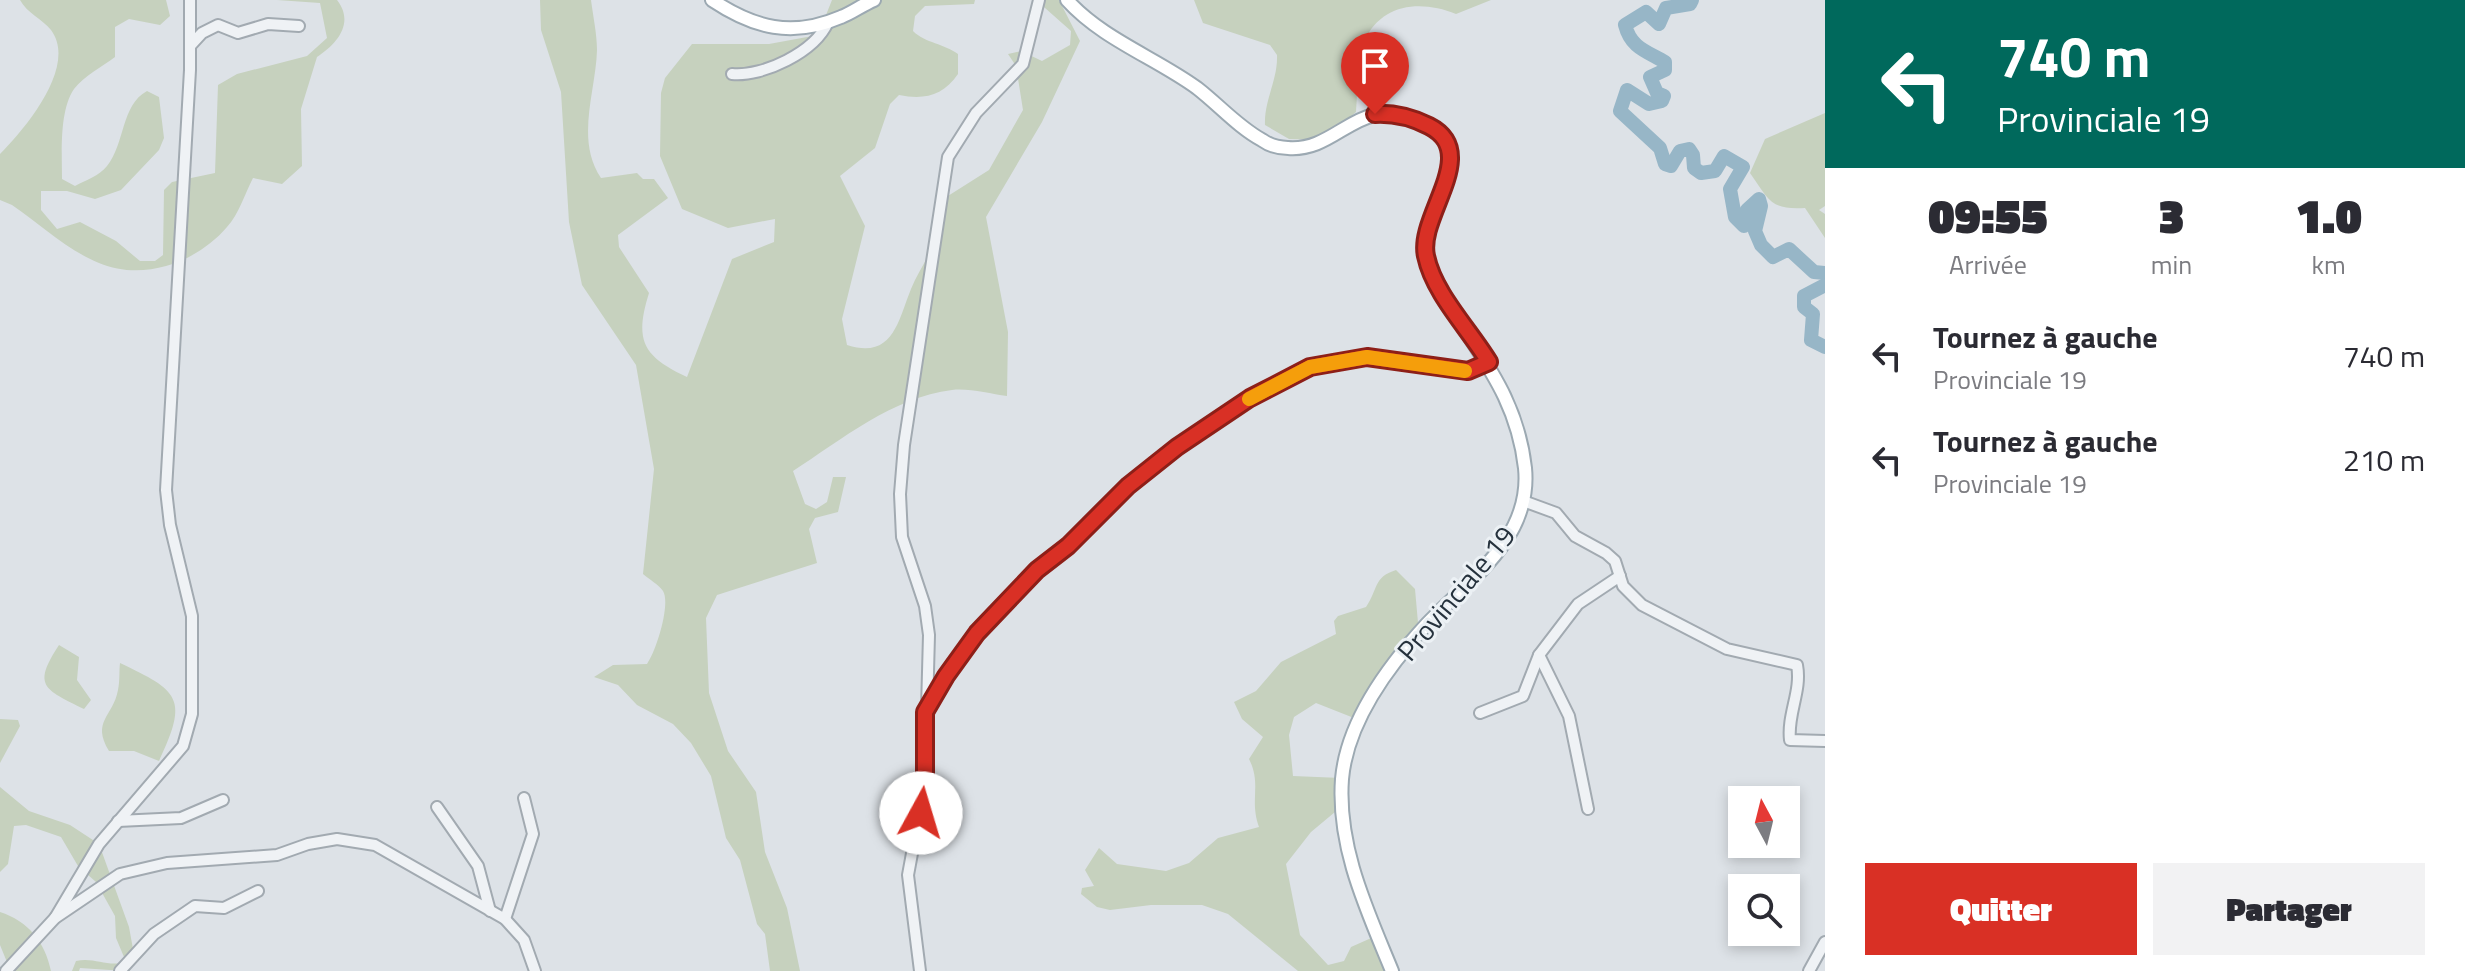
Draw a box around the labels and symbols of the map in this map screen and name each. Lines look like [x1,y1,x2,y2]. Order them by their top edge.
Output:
pin [1341,32,1409,114]
street label: Provinciale 19 [1386,515,1525,670]
position arrow [879,771,963,855]
north arrow [1728,786,1800,858]

